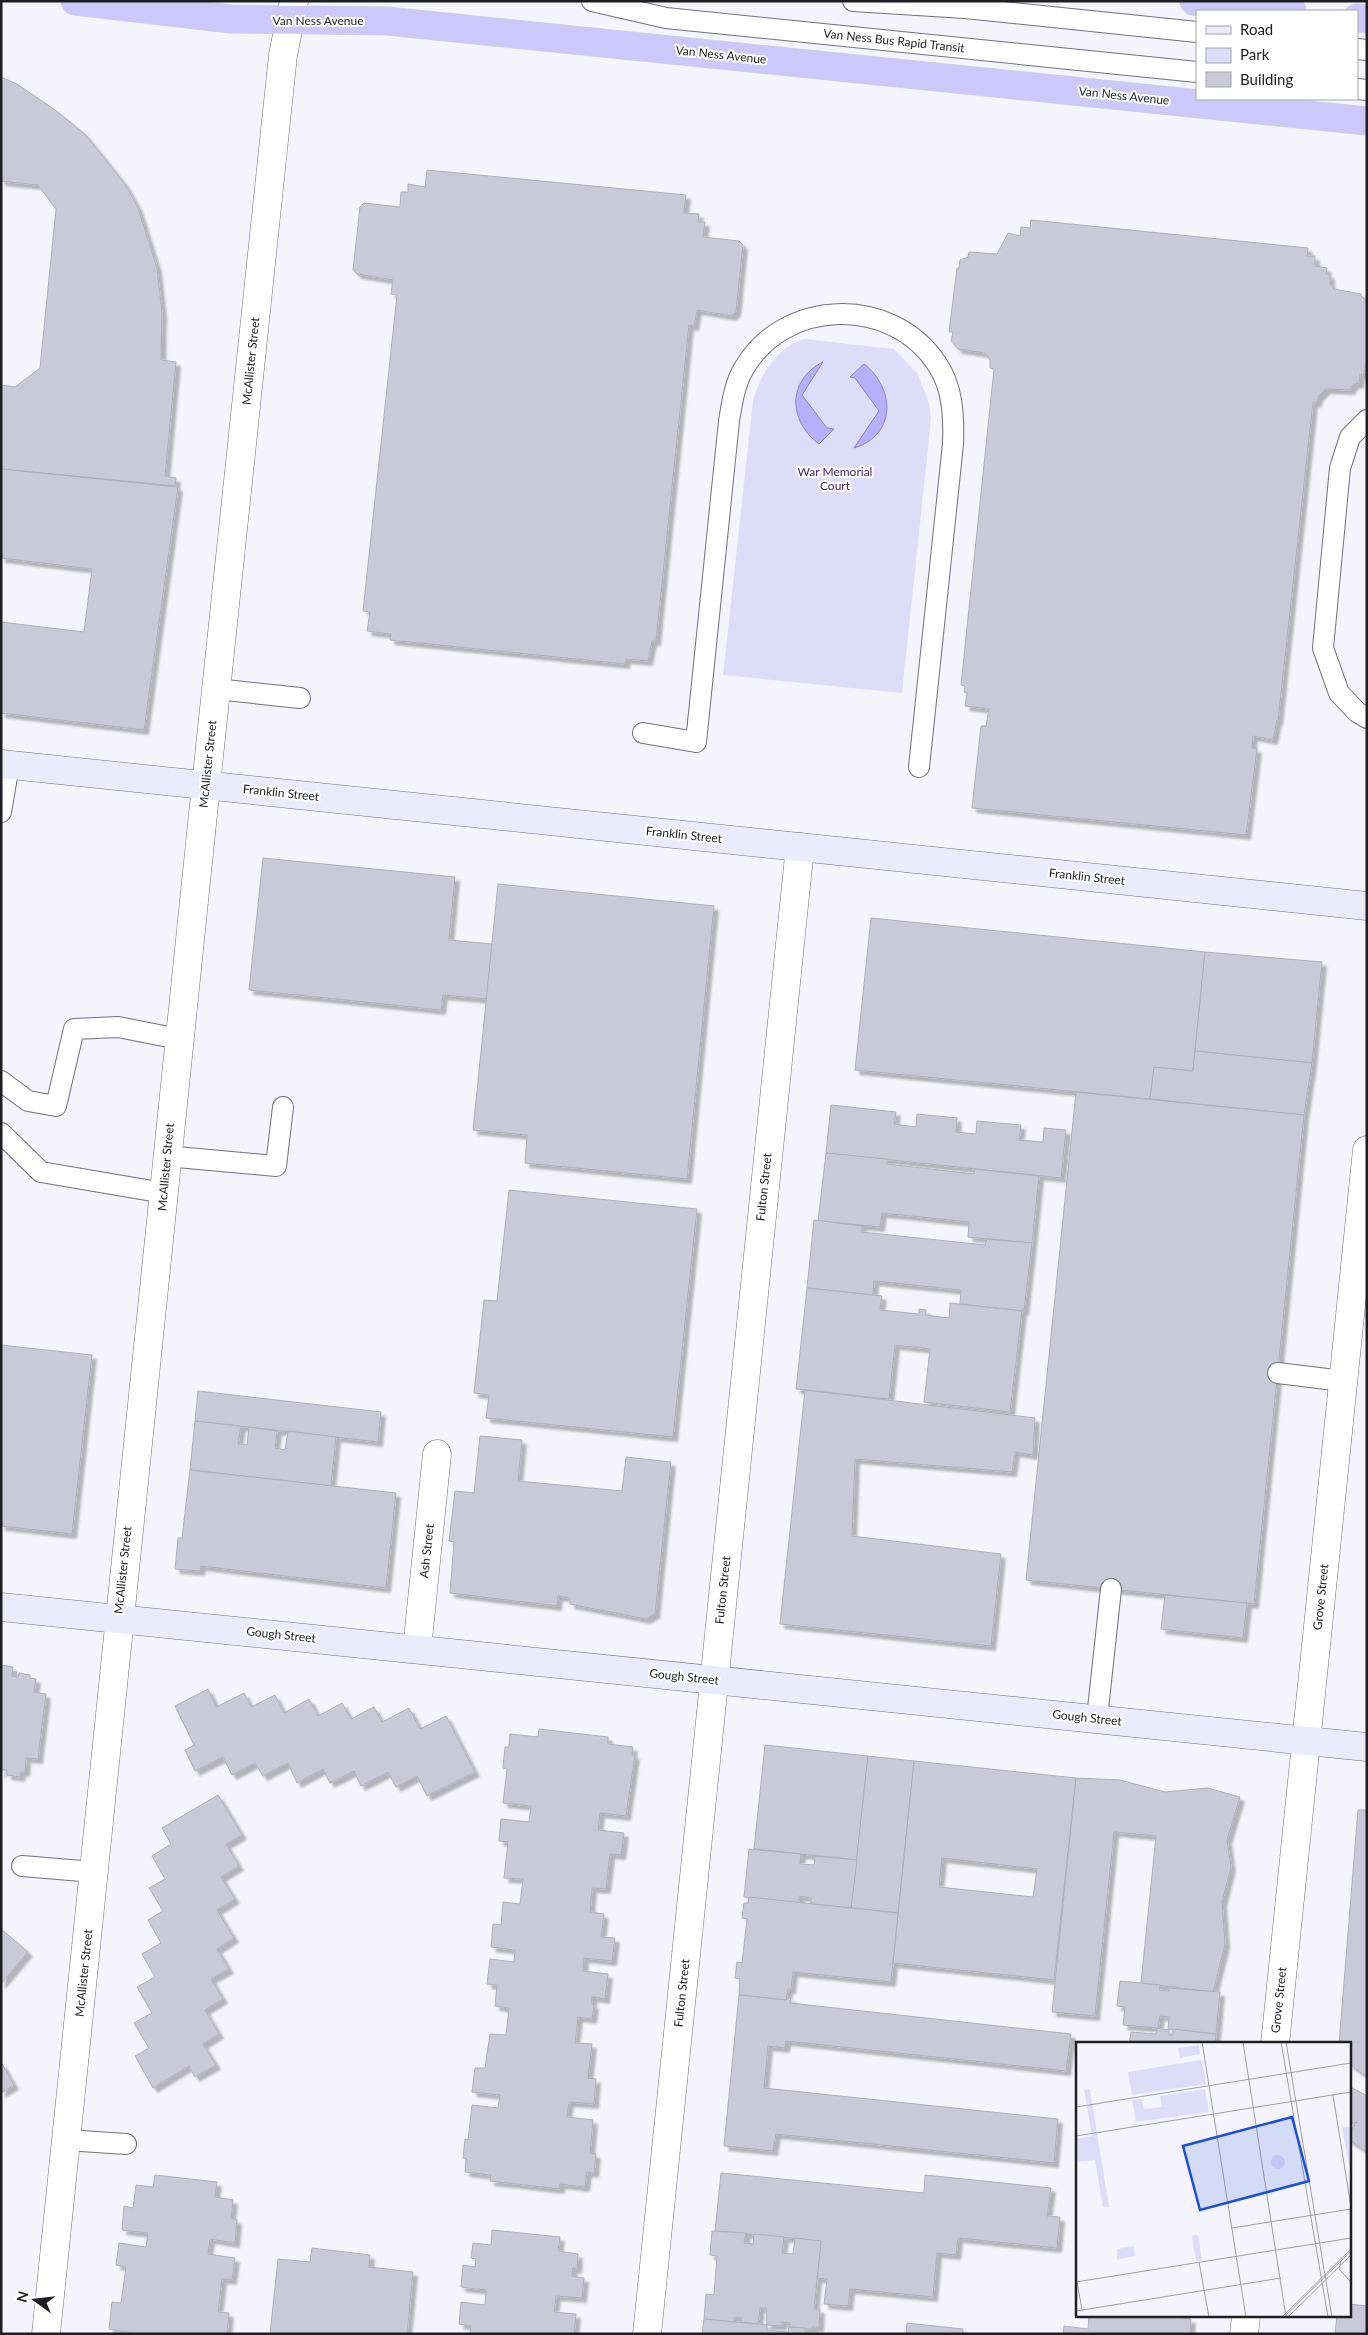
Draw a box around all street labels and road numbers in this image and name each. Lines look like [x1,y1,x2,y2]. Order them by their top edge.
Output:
street label: Van Ness Avenue [272,13,364,28]
street label: Van Ness Bus Rapid Transit [823,26,966,55]
street label: Van Ness Avenue [675,42,767,67]
street label: Van Ness Avenue [1078,83,1170,108]
street label: McAllister Street [238,316,263,405]
street label: McAllister Street [195,719,220,808]
street label: Franklin Street [242,781,321,804]
street label: Franklin Street [645,823,724,846]
street label: Franklin Street [1048,865,1127,888]
street label: McAllister Street [154,1122,177,1211]
street label: Fulton Street [752,1152,775,1222]
street label: Ash Street [416,1522,437,1579]
street label: McAllister Street [110,1525,135,1614]
street label: Fulton Street [711,1555,734,1625]
street label: Grove Street [1310,1562,1332,1631]
street label: Gough Street [246,1623,317,1646]
street label: Gough Street [649,1665,720,1688]
street label: Gough Street [1052,1706,1123,1729]
street label: McAllister Street [71,1928,96,2017]
street label: Fulton Street [670,1958,693,2028]
street label: Grove Street [1268,1965,1290,2034]

